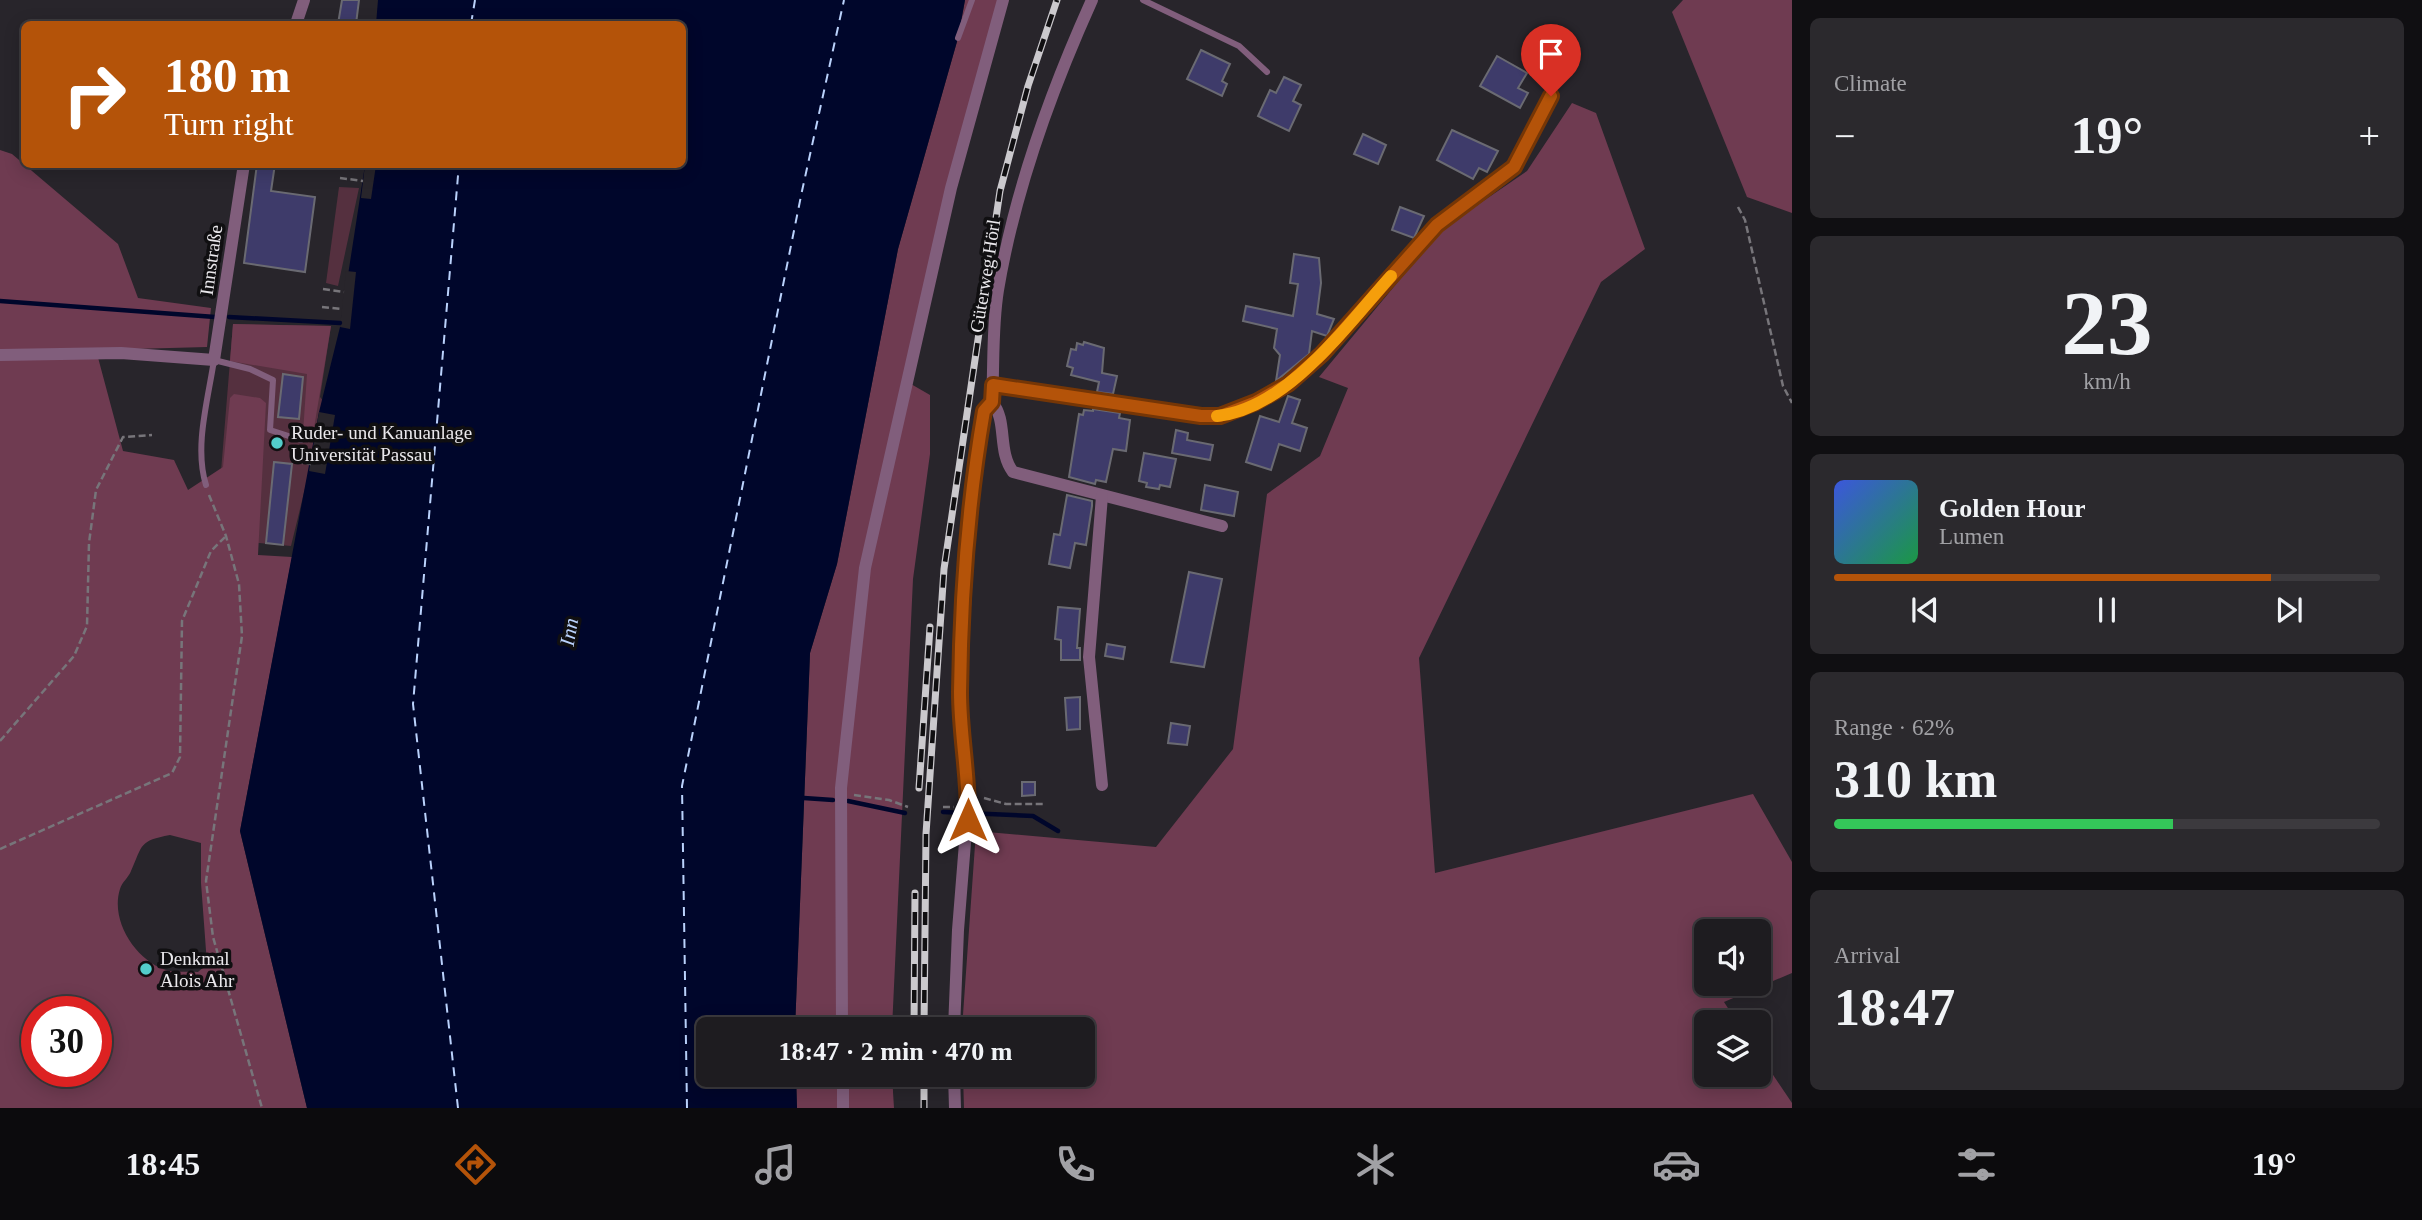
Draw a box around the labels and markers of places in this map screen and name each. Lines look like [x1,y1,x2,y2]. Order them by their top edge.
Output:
pin [1521,24,1581,96]
place label: Ruder- und Kanuanlage Universität Passau [291,422,472,465]
marker: Ruder- und Kanuanlage Universität Passau [269,435,285,451]
place label: Denkmal Alois Ahr [160,948,235,991]
marker: Denkmal Alois Ahr [138,961,154,977]

